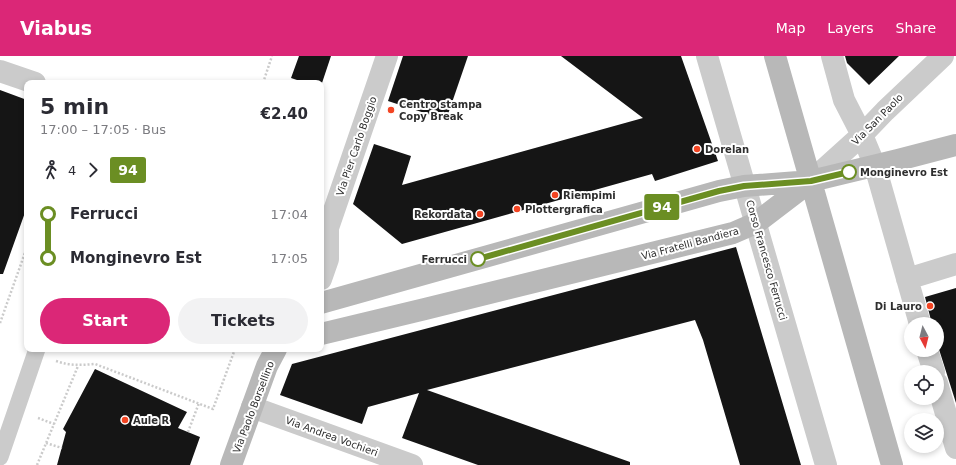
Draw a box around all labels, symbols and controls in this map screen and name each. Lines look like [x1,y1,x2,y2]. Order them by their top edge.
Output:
text: Viabus [20,17,92,39]
text: Map [776,20,805,36]
text: Layers [827,20,874,36]
text: Share [896,20,936,36]
street label: Via San Paolo [850,92,905,147]
text: 5 min [40,94,109,119]
street label: Via Pier Carlo Boggio [334,95,379,197]
place label: Centro stampa Copy Break [399,99,482,122]
text: €2.40 [261,105,308,123]
marker: Centro stampa Copy Break [386,105,396,115]
text: 17:00 – 17:05 · Bus [40,122,166,137]
marker: Dorelan [692,144,702,154]
place label: Dorelan [705,144,749,155]
icon: walk [40,159,62,181]
icon: forward [82,159,104,181]
text: 94 [118,162,138,178]
text: 4 [68,163,76,178]
marker: Monginevro Est [841,164,857,180]
place label: Monginevro Est [860,167,948,178]
marker: Riempimi [550,190,560,200]
place label: Riempimi [563,190,616,201]
line badge: 94 [644,194,680,220]
text: 94 [652,199,672,215]
street label: Corso Francesco Ferrucci [744,199,789,321]
marker: Plottergrafica [512,204,522,214]
place label: Plottergrafica [525,204,603,215]
text: Ferrucci [70,205,138,223]
text: 17:04 [271,207,308,222]
place label: Rekordata [414,209,472,220]
marker: Rekordata [475,209,485,219]
street label: Via Fratelli Bandiera [640,225,740,262]
text: Monginevro Est [70,249,202,267]
text: 17:05 [271,251,308,266]
marker: Ferrucci [470,251,486,267]
place label: Ferrucci [422,254,467,265]
button: Start [40,298,170,344]
button: Tickets [178,298,308,344]
place label: Di Lauro [875,301,922,312]
marker: Di Lauro [925,301,935,311]
north arrow [904,317,944,357]
map controls [904,317,944,453]
street label: Via Paolo Borsellino [231,360,276,455]
button: locate [904,365,944,405]
button: layers [904,413,944,453]
marker: Aule R [120,415,130,425]
place label: Aule R [133,415,170,426]
street label: Via Andrea Vochieri [284,415,379,458]

